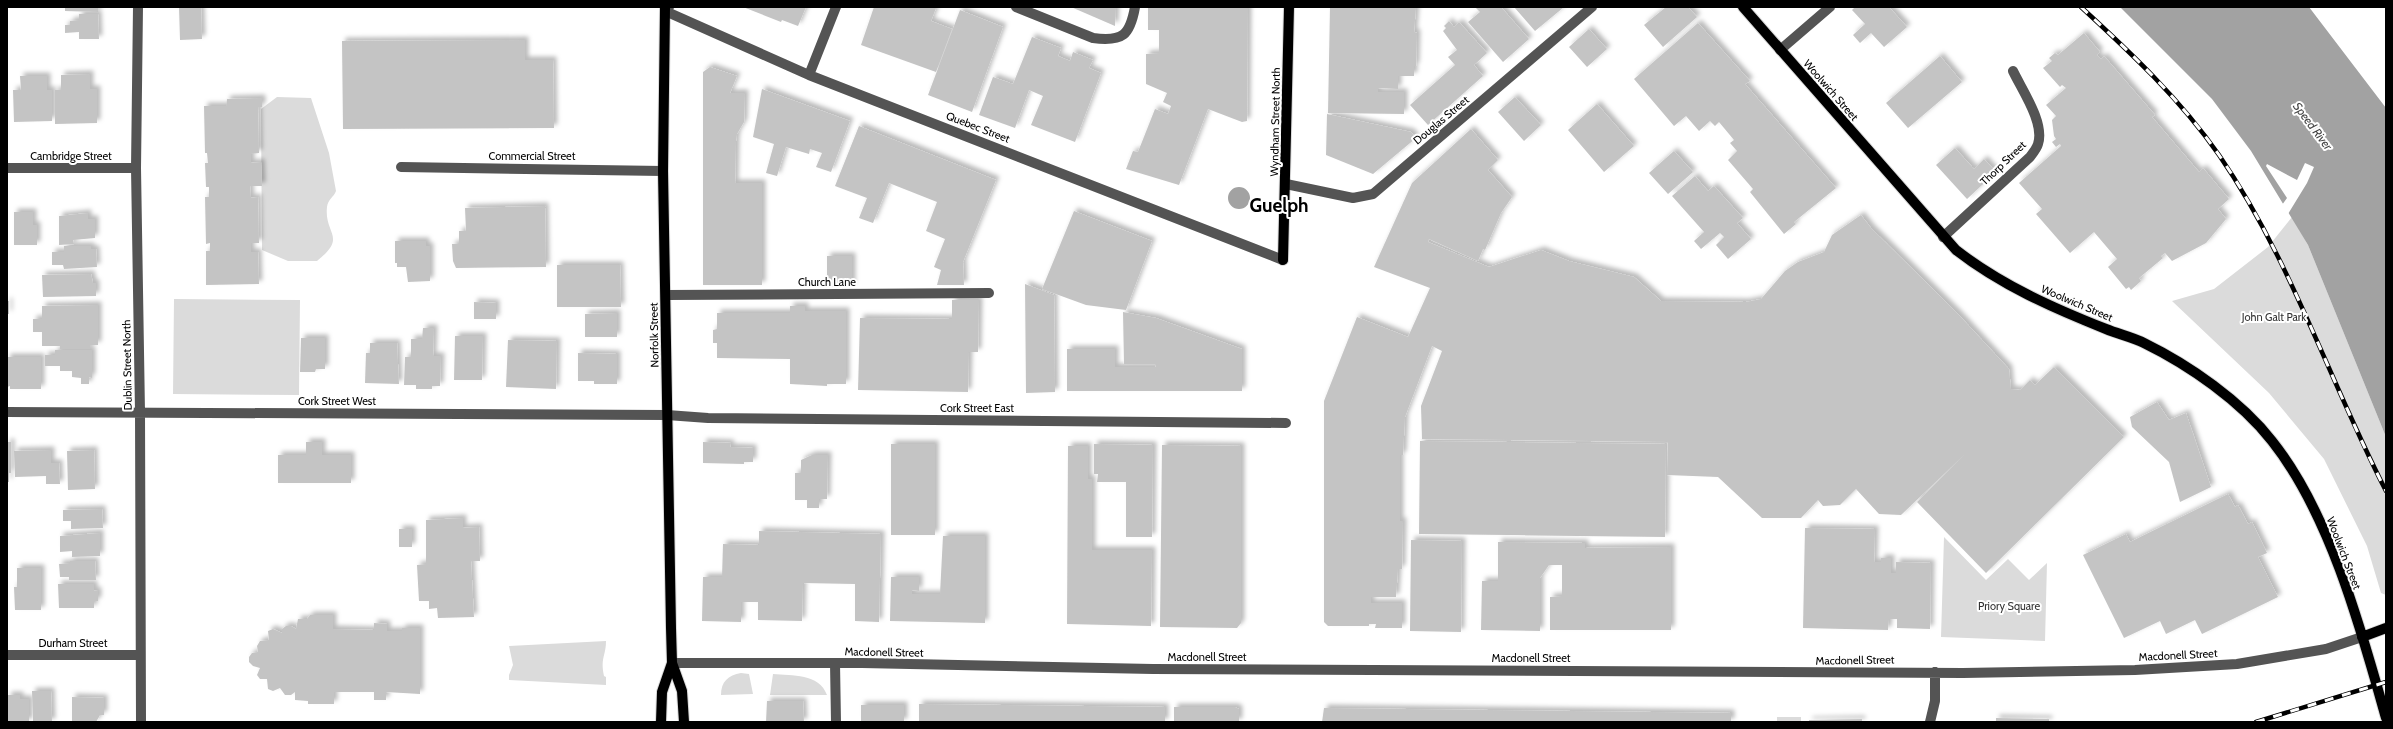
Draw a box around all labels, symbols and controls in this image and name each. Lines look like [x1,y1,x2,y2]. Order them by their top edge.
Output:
street label: Woolwich Street [1801,56,1862,124]
street label: Wyndham Street North [1267,67,1283,177]
street label: Douglas Street [1410,92,1472,147]
water label: Speed River [2290,99,2337,154]
street label: Quebec Street [944,108,1012,146]
street label: Thorp Street [1977,138,2029,188]
street label: Cambridge Street [30,149,112,163]
street label: Commercial Street [489,149,576,163]
district label: Guelph [1249,194,1309,217]
street label: Church Lane [798,275,856,289]
street label: Woolwich Street [2039,282,2115,325]
street label: Norfolk Street [646,302,662,368]
park label: John Galt Park [2241,310,2306,324]
street label: Dublin Street North [119,319,135,411]
street label: Cork Street West [298,394,376,408]
street label: Cork Street East [940,401,1014,415]
street label: Woolwich Street [2324,515,2364,592]
park label: Priory Square [1978,599,2040,613]
street label: Durham Street [39,636,108,650]
street label: Macdonell Street [844,644,924,660]
street label: Macdonell Street [2138,646,2218,664]
street label: Macdonell Street [1168,650,1247,664]
street label: Macdonell Street [1492,651,1571,665]
street label: Macdonell Street [1815,652,1895,668]

